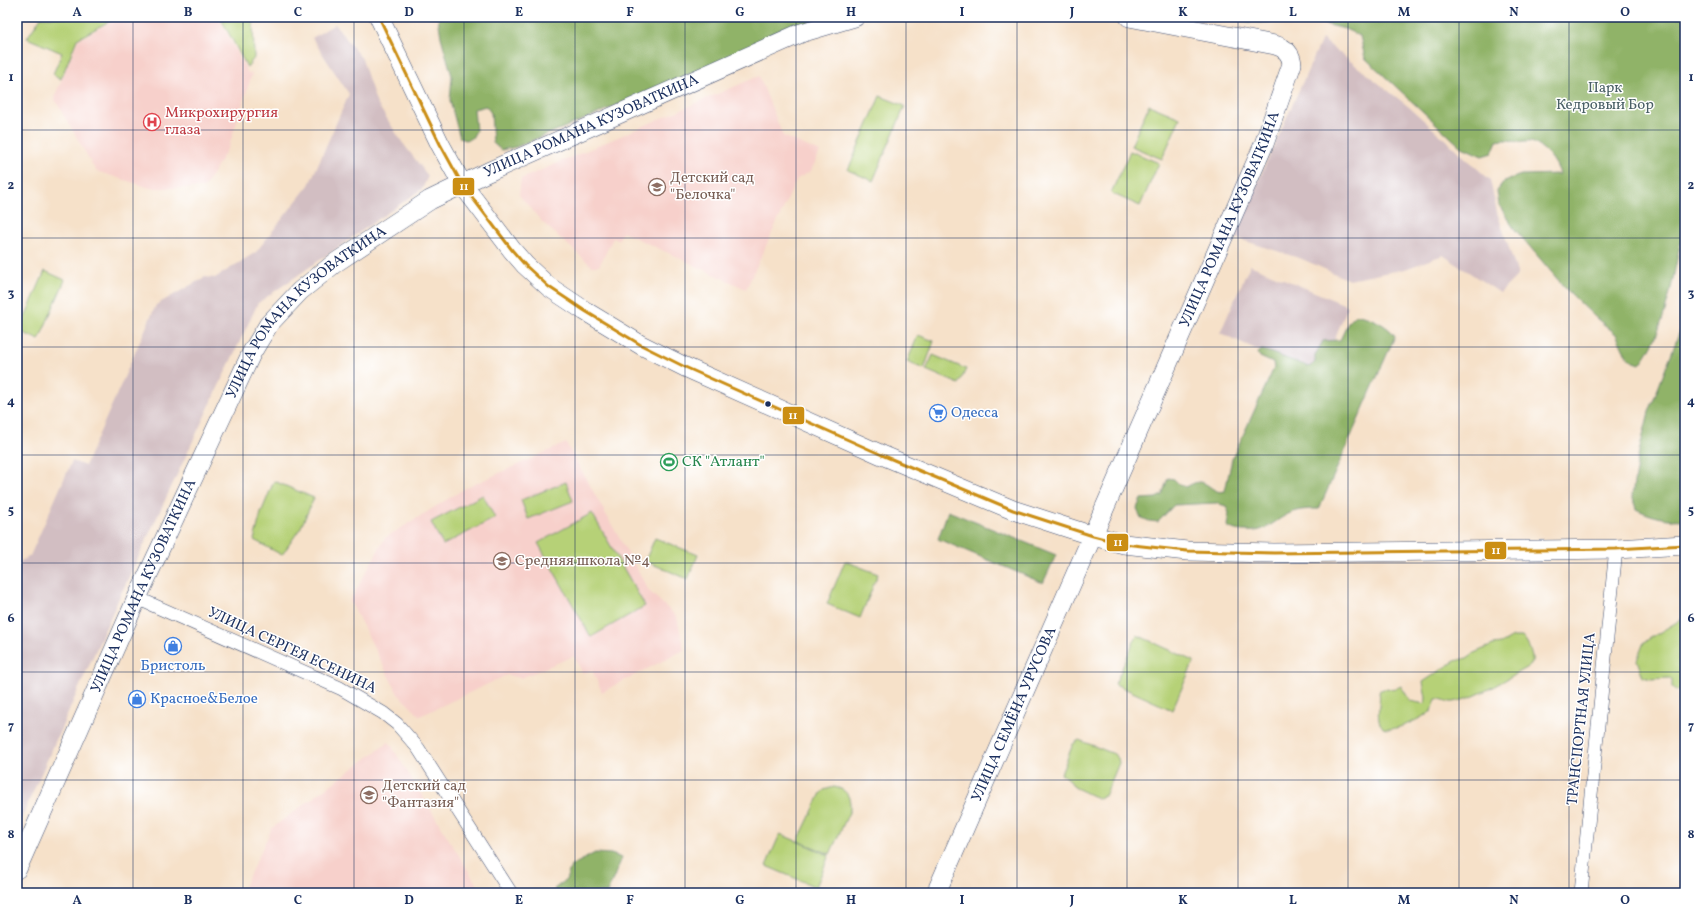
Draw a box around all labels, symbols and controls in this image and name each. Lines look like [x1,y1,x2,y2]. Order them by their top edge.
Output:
text: A [72,4,82,22]
text: B [184,4,193,22]
text: C [294,4,302,22]
text: D [404,4,414,22]
text: E [515,4,523,22]
text: F [626,4,634,22]
text: G [735,4,745,22]
text: H [846,4,856,22]
text: I [960,4,965,22]
text: J [1069,4,1075,22]
text: K [1178,4,1188,22]
text: L [1289,4,1297,22]
text: M [1398,4,1411,22]
text: N [1509,4,1519,22]
text: O [1620,4,1630,22]
text: 1 [8,69,14,87]
street label: УЛИЦА РОМАНА КУЗОВАТКИНА [480,69,702,183]
text: 1 [1688,69,1694,87]
park label: Парк Кедровый Бор [1556,78,1654,116]
place label: Микрохирургия глаза [165,103,278,141]
street label: УЛИЦА РОМАНА КУЗОВАТКИНА [1174,108,1285,331]
hospital icon: Микрохирургия глаза [142,112,162,132]
place label: Детский сад "Белочка" [670,168,755,206]
text: 2 [8,177,15,195]
line badge: 11 [452,177,475,196]
school or university icon: Детский сад "Белочка" [647,177,667,197]
text: 2 [1688,177,1695,195]
text: 11 [460,180,468,195]
street label: УЛИЦА РОМАНА КУЗОВАТКИНА [221,221,391,402]
text: 3 [8,285,15,303]
text: 3 [1688,285,1695,303]
text: 4 [7,393,15,411]
text: 4 [1687,393,1695,411]
unlabelled marker [763,399,773,409]
supermarket icon: Одесса [928,403,948,423]
place label: Одесса [951,403,998,424]
line badge: 11 [782,406,805,425]
text: 11 [789,409,797,424]
sports icon: СК "Атлант" [659,452,679,472]
place label: СК "Атлант" [682,452,765,473]
street label: УЛИЦА РОМАНА КУЗОВАТКИНА [86,475,202,696]
text: 5 [8,502,14,520]
text: 5 [1688,502,1694,520]
line badge: 11 [1106,533,1129,552]
text: 11 [1114,536,1122,551]
line badge: 11 [1484,541,1507,560]
text: 11 [1492,544,1500,559]
school or university icon: Средняя школа №4 [492,551,512,571]
place label: Средняя школа №4 [515,551,650,572]
street label: УЛИЦА СЕРГЕЯ ЕСЕНИНА [204,603,380,700]
text: 6 [7,610,15,628]
text: 6 [1687,610,1695,628]
street label: УЛИЦА СЕМЁНА УРУСОВА [967,623,1062,805]
street label: ТРАНСПОРТНАЯ УЛИЦА [1562,631,1602,806]
shop icon: Бристоль [163,636,183,656]
place label: Бристоль [140,656,206,677]
shop icon: Красное&Белое [127,689,147,709]
place label: Красное&Белое [150,689,258,710]
text: 7 [8,718,14,736]
text: 7 [1688,718,1694,736]
place label: Детский сад "Фантазия" [382,776,467,814]
school or university icon: Детский сад "Фантазия" [359,785,379,805]
text: 8 [7,826,15,844]
text: 8 [1687,826,1695,844]
text: A [72,892,82,910]
text: B [184,892,193,910]
text: C [294,892,302,910]
text: D [404,892,414,910]
text: E [515,892,523,910]
text: F [626,892,634,910]
text: G [735,892,745,910]
text: H [846,892,856,910]
text: I [960,892,965,910]
text: J [1069,892,1075,910]
text: K [1178,892,1188,910]
text: L [1289,892,1297,910]
text: M [1398,892,1411,910]
text: N [1509,892,1519,910]
text: O [1620,892,1630,910]

